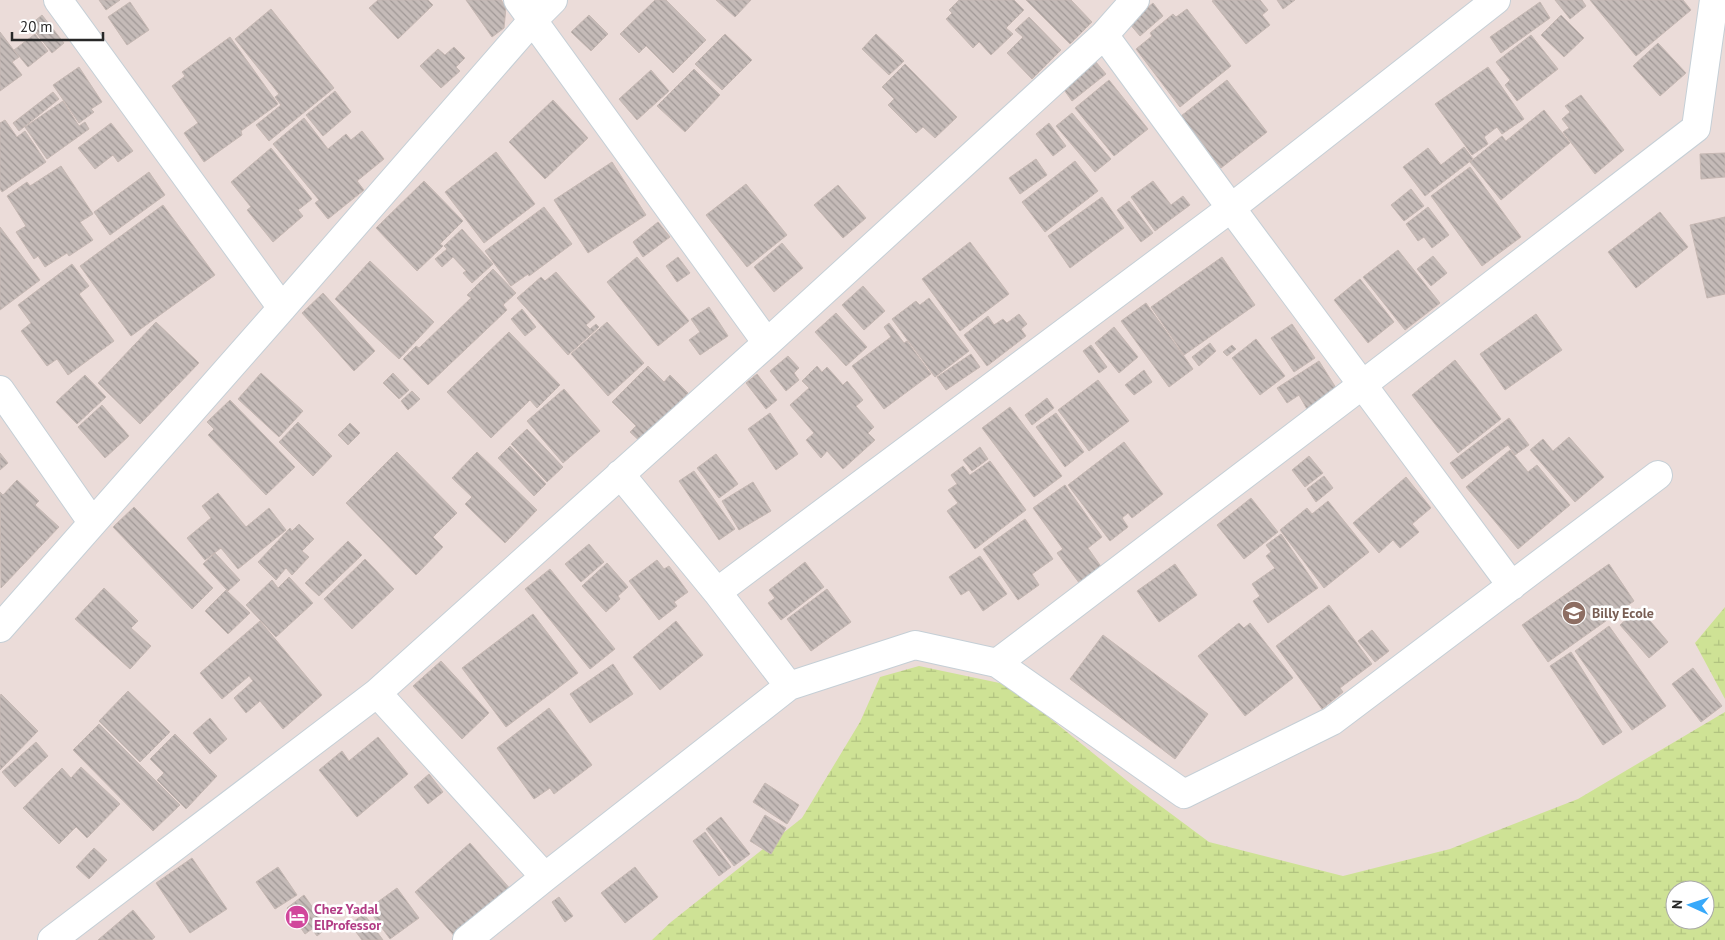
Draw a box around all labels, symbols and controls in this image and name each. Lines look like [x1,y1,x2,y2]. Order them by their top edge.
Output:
scale bar [12,10,104,42]
text: 20 m [20,17,53,36]
school or university icon: Billy Ecole [1561,600,1587,626]
place label: Billy Ecole [1592,604,1654,622]
north arrow [1665,880,1715,930]
text: N [1668,899,1686,909]
place label: Chez Yadal ElProfessor [314,900,381,934]
hotel icon: Chez Yadal ElProfessor [284,904,310,930]

